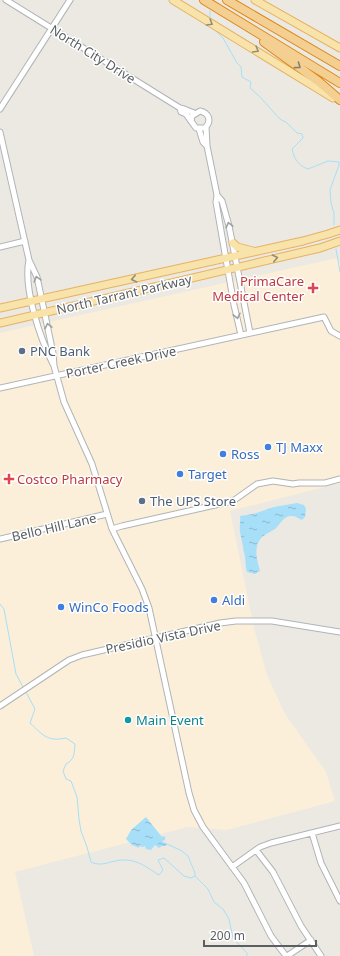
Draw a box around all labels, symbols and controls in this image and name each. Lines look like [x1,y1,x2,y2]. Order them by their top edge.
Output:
one-way arrow [206,18,213,25]
street label: North City Drive [47,20,139,88]
one-way arrow [252,46,259,53]
one-way arrow [294,61,301,68]
one-way arrow [225,221,233,228]
one-way arrow [272,255,278,263]
street label: North Tarrant Parkway [55,270,194,318]
place label: PrimaCare Medical Center [212,272,305,305]
one-way arrow [131,274,137,282]
one-way arrow [33,276,42,283]
marker: PrimaCare Medical Center [307,282,319,294]
one-way arrow [233,313,241,319]
one-way arrow [44,323,52,329]
place label: PNC Bank [30,342,90,360]
street label: Porter Creek Drive [64,342,178,382]
marker: PNC Bank [17,346,27,356]
place label: TJ Maxx [276,438,323,456]
marker: TJ Maxx [263,442,273,452]
place label: Ross [231,445,259,463]
marker: Ross [218,449,228,459]
place label: Target [188,465,227,483]
marker: Target [175,469,185,479]
place label: Costco Pharmacy [17,470,123,488]
marker: Costco Pharmacy [4,474,14,484]
place label: The UPS Store [150,492,236,510]
marker: The UPS Store [137,496,147,506]
street label: Bello Hill Lane [10,509,98,545]
place label: Aldi [222,591,245,609]
marker: Aldi [209,595,219,605]
place label: WinCo Foods [69,598,149,616]
marker: WinCo Foods [56,602,66,612]
street label: Presidio Vista Drive [104,616,222,658]
place label: Main Event [136,711,204,729]
marker: Main Event [123,715,133,725]
scale bar [204,922,316,948]
text: 200 m [210,927,245,944]

